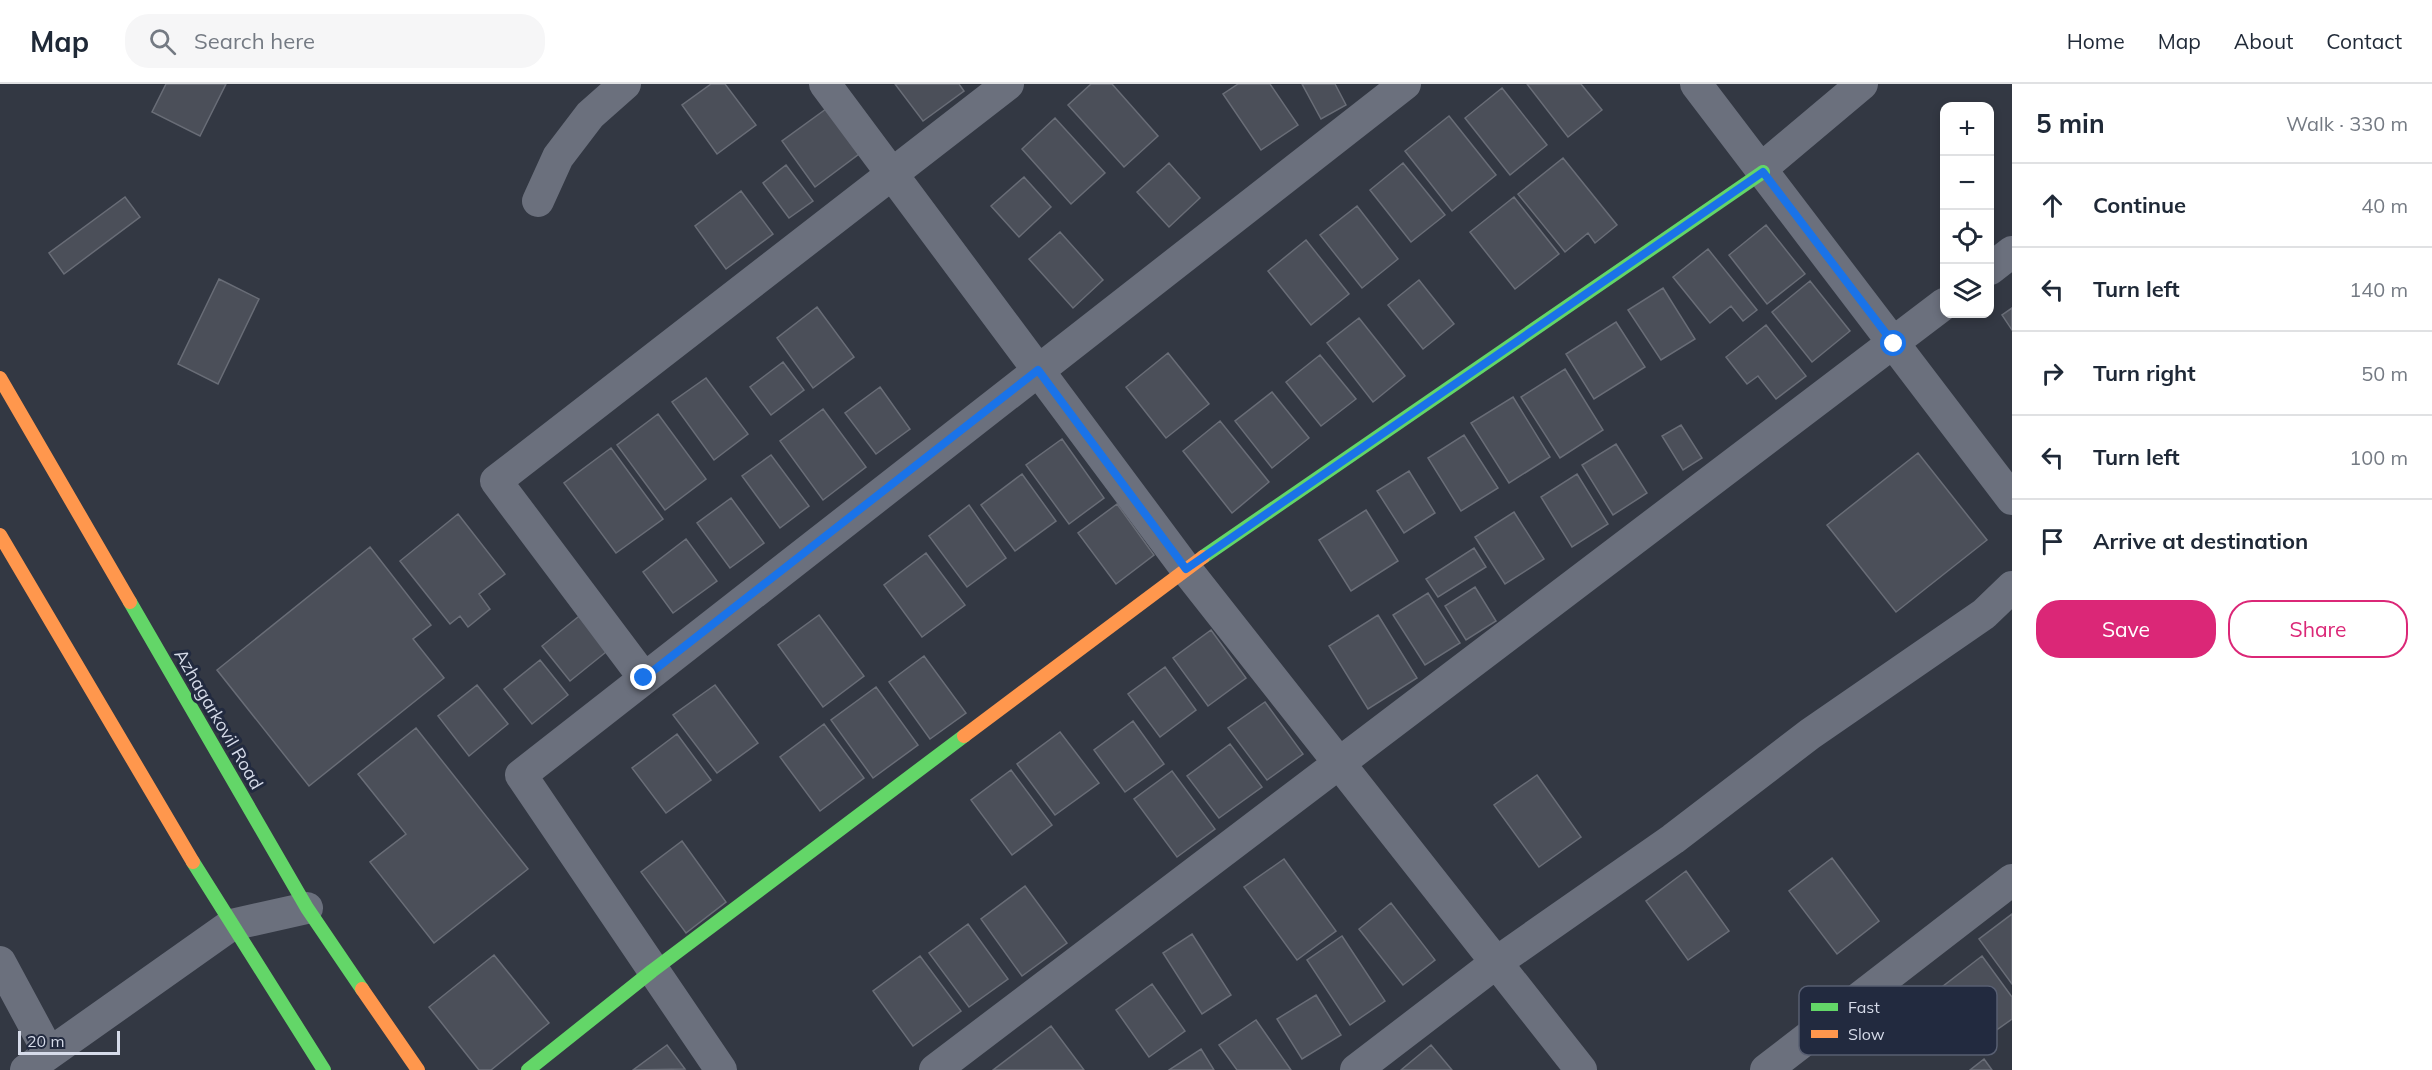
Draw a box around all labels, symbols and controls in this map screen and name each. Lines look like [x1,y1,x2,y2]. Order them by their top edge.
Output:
search box [125,14,545,68]
text: Map [30,24,89,59]
icon: search [146,25,179,58]
text: Search here [194,27,315,55]
text: Home [2067,28,2125,54]
text: Map [2158,28,2201,54]
text: About [2234,28,2293,54]
text: Contact [2326,28,2402,54]
map controls [1940,102,1994,318]
button: + [1940,102,1994,156]
text: 5 min [2036,107,2105,140]
text: Walk · 330 m [2286,111,2408,136]
button: − [1940,156,1994,210]
icon: ahead [2036,189,2069,222]
text: Continue [2093,191,2186,219]
text: 40 m [2361,193,2408,218]
button: locate [1940,210,1994,264]
button: layers [1940,264,1994,318]
icon: left [2036,273,2069,306]
text: Turn left [2093,275,2180,303]
text: 140 m [2349,277,2408,302]
route start [1880,330,1906,356]
icon: right [2036,357,2069,390]
text: Turn right [2093,359,2196,387]
text: 50 m [2361,361,2408,386]
icon: left [2036,441,2069,474]
text: Turn left [2093,443,2180,471]
text: 100 m [2349,445,2408,470]
icon: arrive [2036,525,2069,558]
text: Arrive at destination [2093,527,2308,555]
button: Save [2036,600,2216,658]
button: Share [2228,600,2408,658]
street label: Azhagarkovil Road [169,645,269,793]
route end [630,664,656,690]
legend [1799,986,1997,1055]
text: Fast [1848,997,1880,1017]
text: Slow [1848,1024,1885,1044]
scale bar [18,1028,120,1056]
text: 20 m [27,1031,64,1051]

